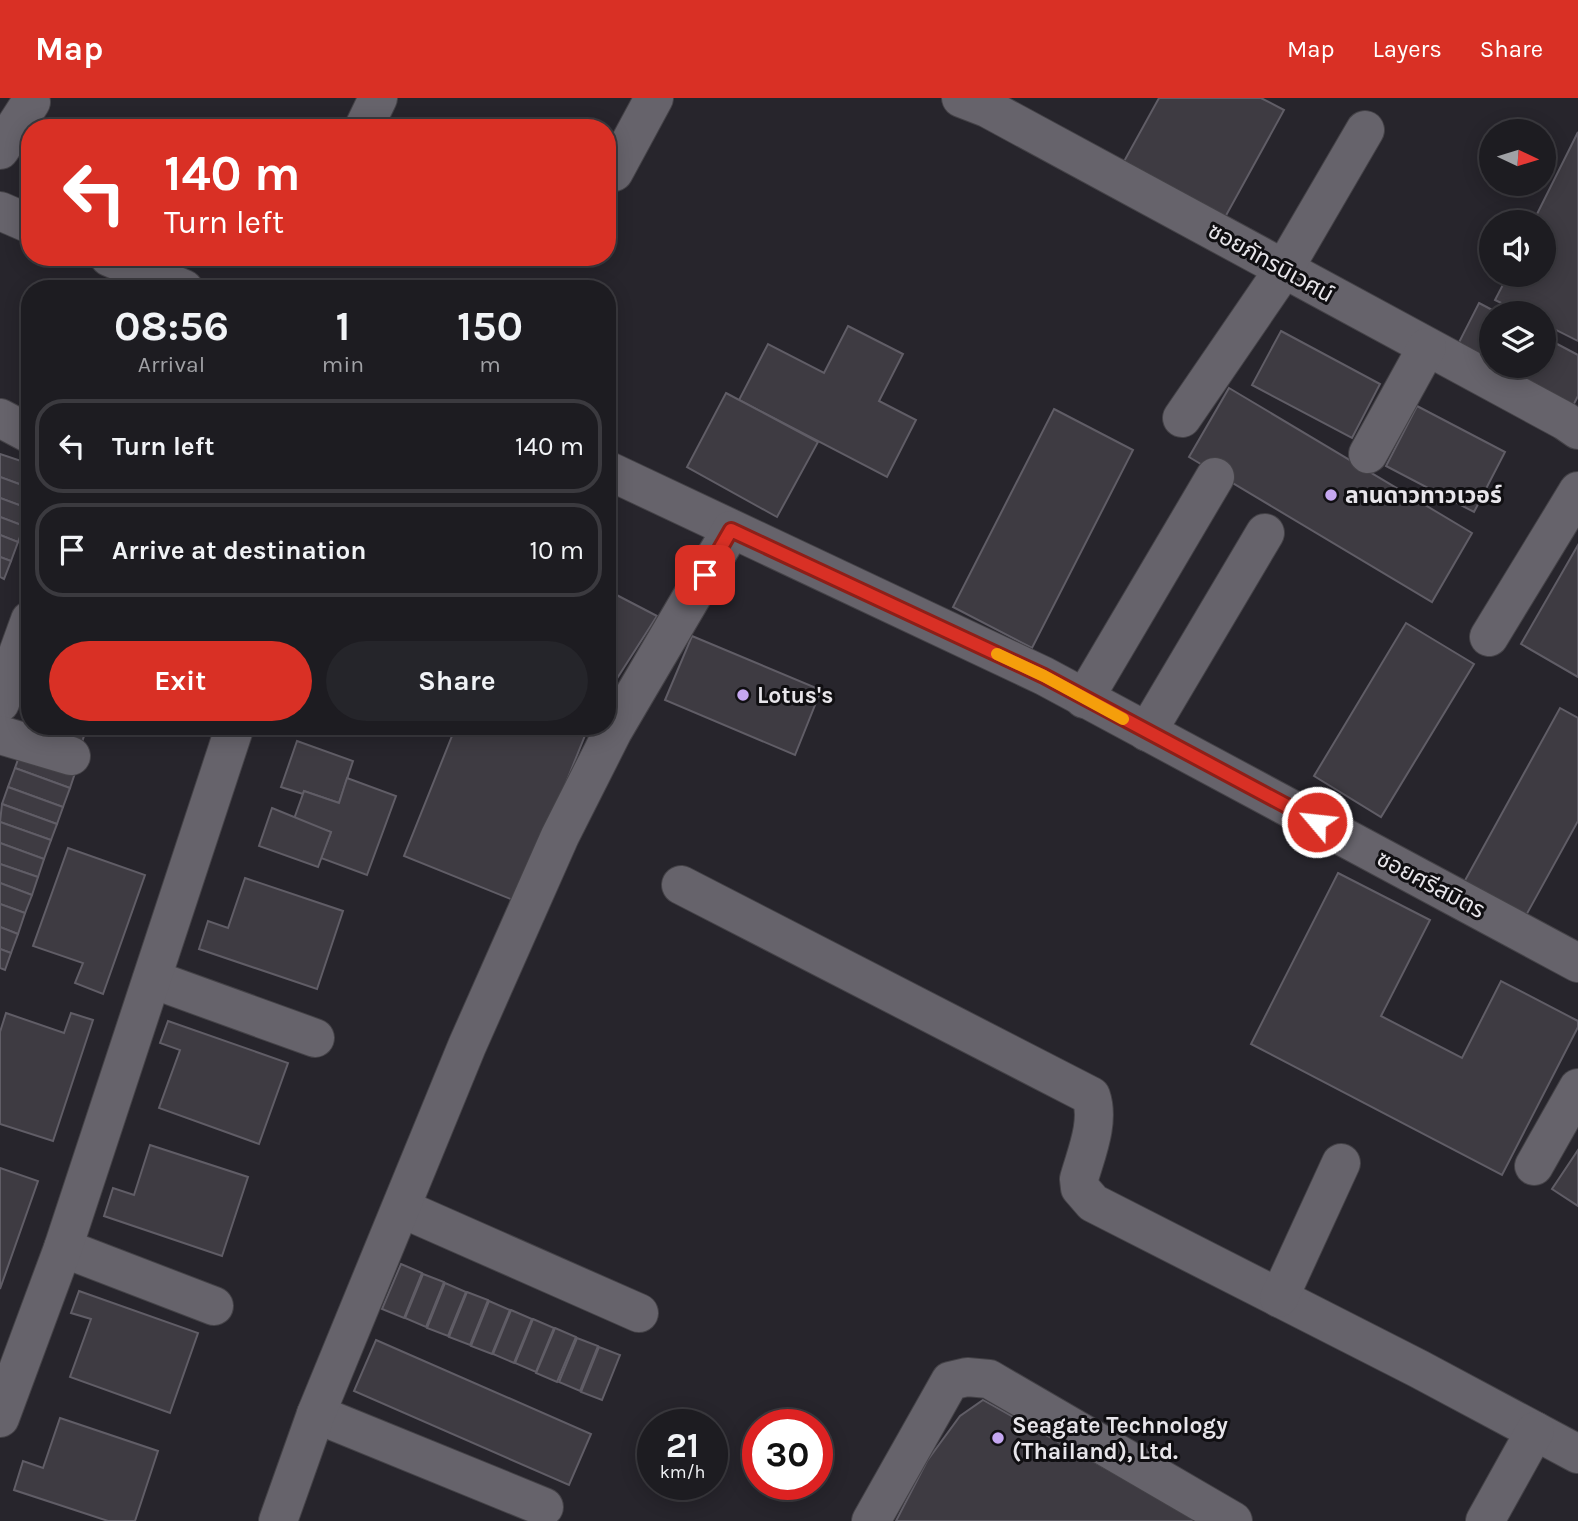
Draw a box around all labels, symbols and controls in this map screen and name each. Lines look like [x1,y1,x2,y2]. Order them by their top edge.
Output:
text: Map [35,30,103,68]
text: Map [1287,35,1335,63]
text: Layers [1373,35,1442,63]
text: Share [1480,35,1543,63]
north arrow [1479,119,1556,196]
map controls [1479,119,1556,378]
text: 140 m [164,145,301,202]
icon: left [49,147,140,238]
text: Turn left [164,204,284,241]
button: sound [1479,210,1556,287]
street label: ซอยภัทรนิเวศน์ [1203,217,1338,308]
text: 08:56 [114,301,229,351]
text: 1 [336,301,350,351]
text: 150 [457,301,523,351]
button: layers [1479,301,1556,378]
text: Arrival [138,351,205,378]
text: min [322,351,364,378]
text: m [479,351,501,378]
icon: left [53,427,91,465]
text: Turn left [112,431,214,462]
text: 140 m [515,431,584,462]
place label: ลานดาวทาวเวอร์ [1345,482,1502,509]
marker: ลานดาวทาวเวอร์ [1323,487,1339,503]
icon: arrive [53,531,91,569]
text: Arrive at destination [112,535,366,566]
text: 10 m [529,535,584,566]
pin [675,545,735,605]
icon: arrive [686,556,724,594]
button: Exit [49,641,312,721]
button: Share [326,641,588,721]
place label: Lotus's [757,682,833,709]
marker: Lotus's [735,687,751,703]
position arrow [1280,785,1354,859]
street label: ซอยศรีสมิตร [1372,845,1489,924]
speed limit sign: 30 [742,1409,833,1500]
place label: Seagate Technology (Thailand), Ltd. [1012,1412,1228,1465]
text: 21 [666,1425,699,1466]
marker: Seagate Technology (Thailand), Ltd. [990,1430,1006,1446]
text: km/h [660,1461,705,1483]

